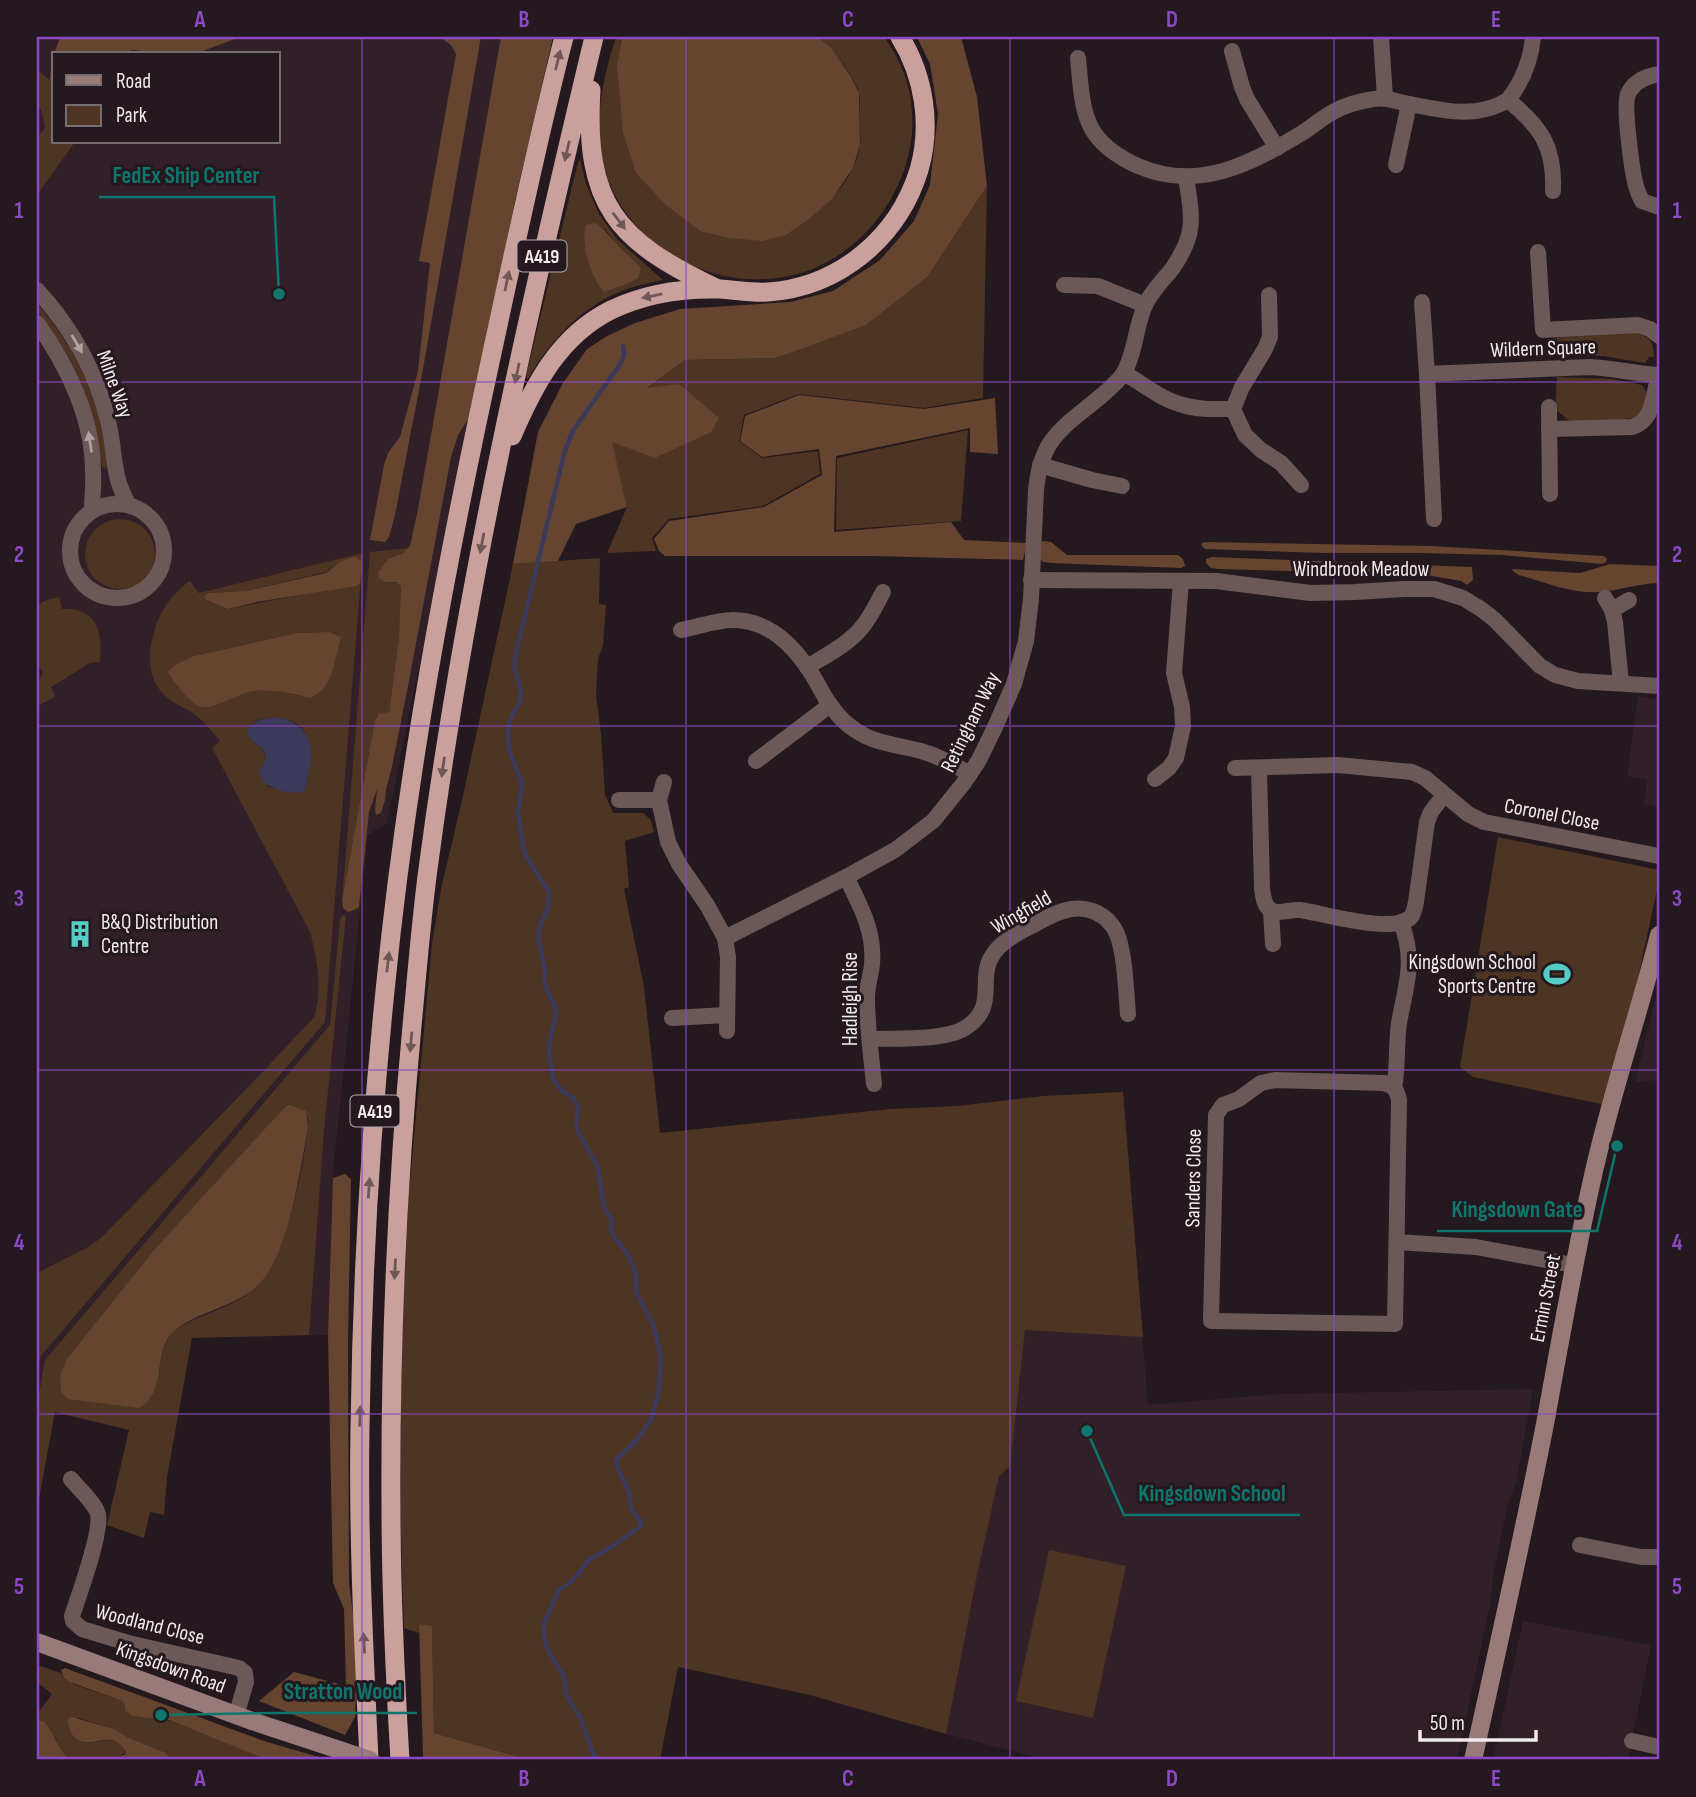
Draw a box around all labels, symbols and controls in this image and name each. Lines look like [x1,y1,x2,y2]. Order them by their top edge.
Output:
text: A [194,6,207,34]
text: B [519,6,530,34]
text: C [842,6,854,34]
text: D [1166,6,1178,34]
text: E [1491,6,1501,34]
one-way arrow [553,48,564,70]
legend [52,52,280,144]
text: Road [116,69,151,94]
text: Park [116,103,147,128]
one-way arrow [561,140,572,162]
callout: FedEx Ship Center [99,153,274,197]
text: FedEx Ship Center [112,162,260,190]
text: 1 [14,197,24,225]
text: 1 [1672,197,1682,225]
one-way arrow [611,211,626,229]
road number: A419 [518,240,566,272]
one-way arrow [502,270,513,292]
one-way arrow [641,291,663,302]
street label: Wildern Square [1490,334,1596,363]
one-way arrow [71,335,84,354]
street label: Milne Way [91,347,138,421]
one-way arrow [511,362,522,384]
one-way arrow [84,431,95,453]
one-way arrow [476,532,487,554]
text: 2 [14,541,24,569]
text: 2 [1672,541,1682,569]
street label: Windbrook Meadow [1293,557,1430,582]
street label: Retingham Way [935,668,1005,776]
one-way arrow [437,756,448,778]
street label: Coronel Close [1502,793,1602,836]
text: 3 [14,885,24,913]
street label: Wingfield [987,885,1056,940]
text: 3 [1672,885,1682,913]
place label: B&Q Distribution Centre [101,910,218,959]
building icon: B&Q Distribution Centre [65,919,95,949]
place label: Kingsdown School Sports Centre [1408,950,1536,999]
one-way arrow [383,951,394,973]
street label: Hadleigh Rise [838,952,863,1046]
sports icon: Kingsdown School Sports Centre [1542,959,1572,989]
one-way arrow [405,1031,416,1053]
road number: A419 [350,1096,400,1126]
street label: Sanders Close [1180,1128,1207,1228]
one-way arrow [364,1177,375,1199]
callout: Kingsdown Gate [1437,1187,1597,1231]
text: Kingsdown Gate [1451,1196,1583,1224]
text: 4 [14,1229,25,1257]
text: 4 [1672,1229,1683,1257]
street label: Ermin Street [1525,1252,1566,1344]
one-way arrow [390,1258,401,1280]
one-way arrow [355,1404,366,1426]
callout: Kingsdown School [1124,1471,1300,1515]
text: Kingsdown School [1138,1480,1286,1508]
text: 5 [14,1573,24,1601]
text: 5 [1672,1573,1682,1601]
street label: Woodland Close [93,1599,207,1650]
one-way arrow [358,1632,369,1654]
street label: Kingsdown Road [113,1636,229,1699]
callout: Stratton Wood [270,1669,417,1713]
text: Stratton Wood [284,1678,402,1706]
scale bar [1420,1699,1535,1743]
text: 50 m [1430,1711,1465,1736]
text: A [194,1765,207,1793]
text: B [519,1765,530,1793]
text: C [842,1765,854,1793]
text: D [1166,1765,1178,1793]
text: E [1491,1765,1501,1793]

